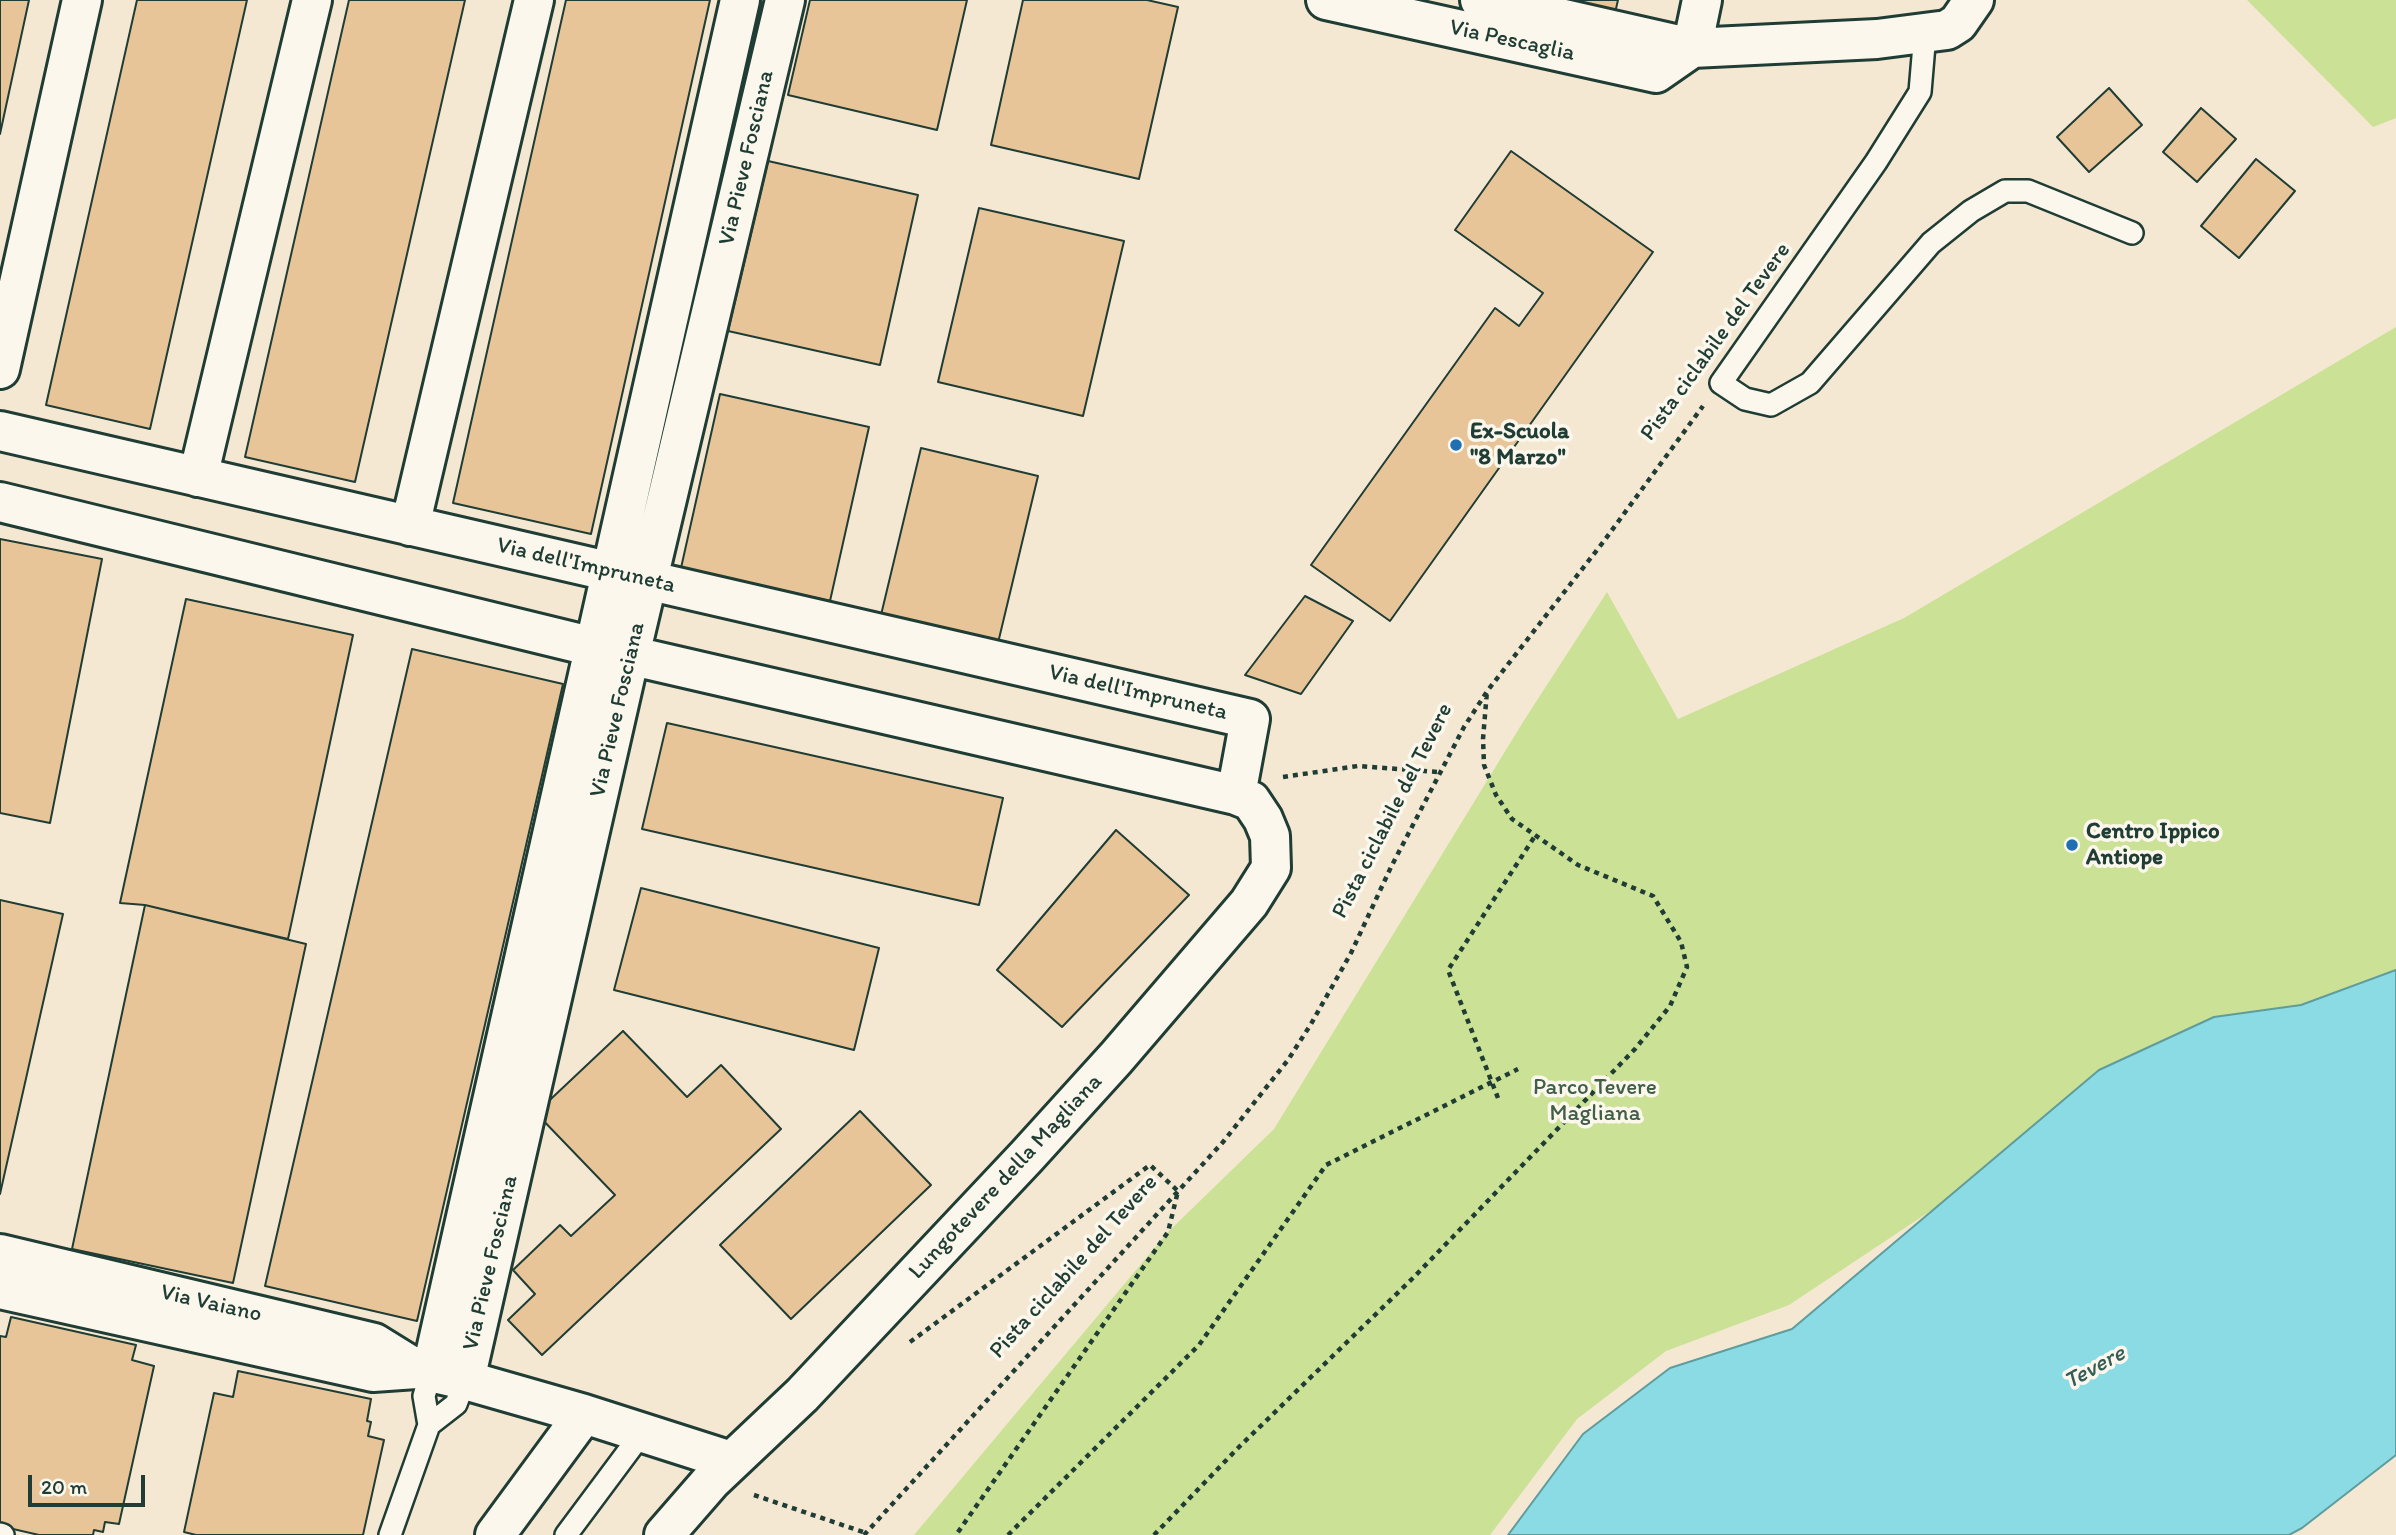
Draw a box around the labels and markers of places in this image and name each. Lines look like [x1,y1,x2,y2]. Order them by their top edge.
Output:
place label: Ex-Scuola "8 Marzo" [1470,418,1569,472]
marker: Ex-Scuola "8 Marzo" [1448,437,1464,453]
place label: Centro Ippico Antiope [2086,818,2220,872]
marker: Centro Ippico Antiope [2064,837,2080,853]

